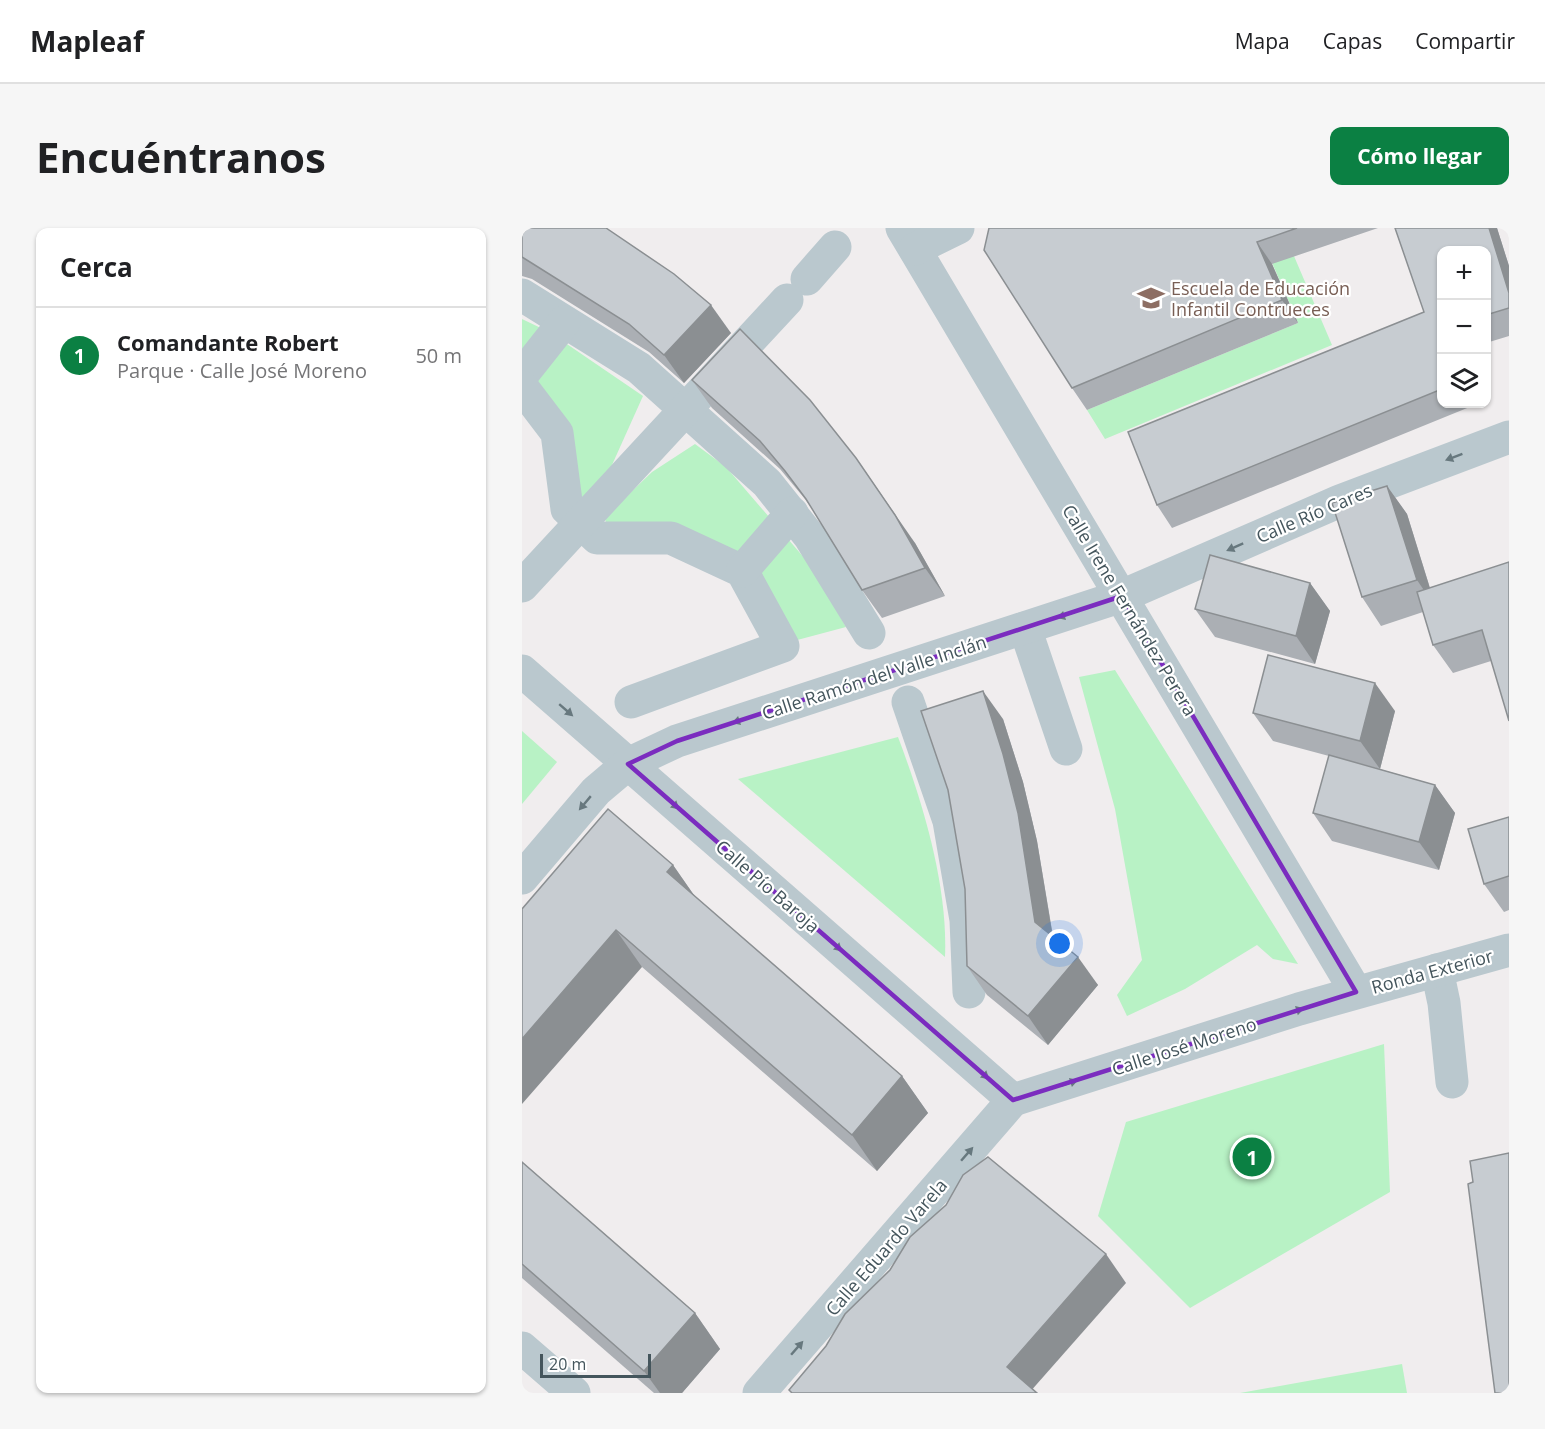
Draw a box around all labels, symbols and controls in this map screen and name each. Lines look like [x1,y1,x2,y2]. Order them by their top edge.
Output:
text: Mapleaf [30,22,144,60]
text: Mapa [1235,27,1290,55]
text: Capas [1323,27,1382,55]
text: Compartir [1415,27,1515,55]
button: Cómo llegar [1330,127,1509,185]
text: Encuéntranos [36,128,326,185]
map controls [1437,246,1491,408]
button: + [1437,246,1491,300]
text: Cerca [60,249,133,285]
place label: Escuela de Educación Infantil Contrueces [1171,276,1350,321]
school or university icon: Escuela de Educación Infantil Contrueces [1136,283,1166,313]
button: − [1437,300,1491,354]
text: Comandante Robert [117,327,339,357]
text: 1 [74,342,85,369]
text: 50 m [415,342,462,369]
button: layers [1437,354,1491,408]
text: Parque · Calle José Moreno [117,357,367,384]
one-way arrow [1445,453,1463,463]
street label: Calle Río Cares [1252,478,1376,548]
street label: Calle Irene Fernández Perera [1057,500,1203,720]
one-way arrow [1226,543,1244,552]
one-way arrow [1057,610,1075,620]
street label: Calle Ramón del Valle Inclán [759,629,989,725]
one-way arrow [558,703,574,716]
one-way arrow [732,716,750,725]
one-way arrow [579,795,592,810]
one-way arrow [665,796,680,809]
street label: Calle Pío Baroja [711,834,825,938]
your location [1045,929,1074,958]
one-way arrow [827,938,842,951]
street label: Ronda Exterior [1369,943,1496,999]
one-way arrow [1286,1006,1304,1015]
street label: Calle José Moreno [1109,1011,1259,1081]
one-way arrow [974,1066,989,1079]
one-way arrow [1060,1078,1078,1087]
pin: 1 [1232,1134,1272,1180]
one-way arrow [960,1147,973,1162]
street label: Calle Eduardo Varela [820,1174,952,1320]
one-way arrow [790,1341,803,1356]
scale bar [540,1351,651,1378]
text: 20 m [549,1353,586,1375]

